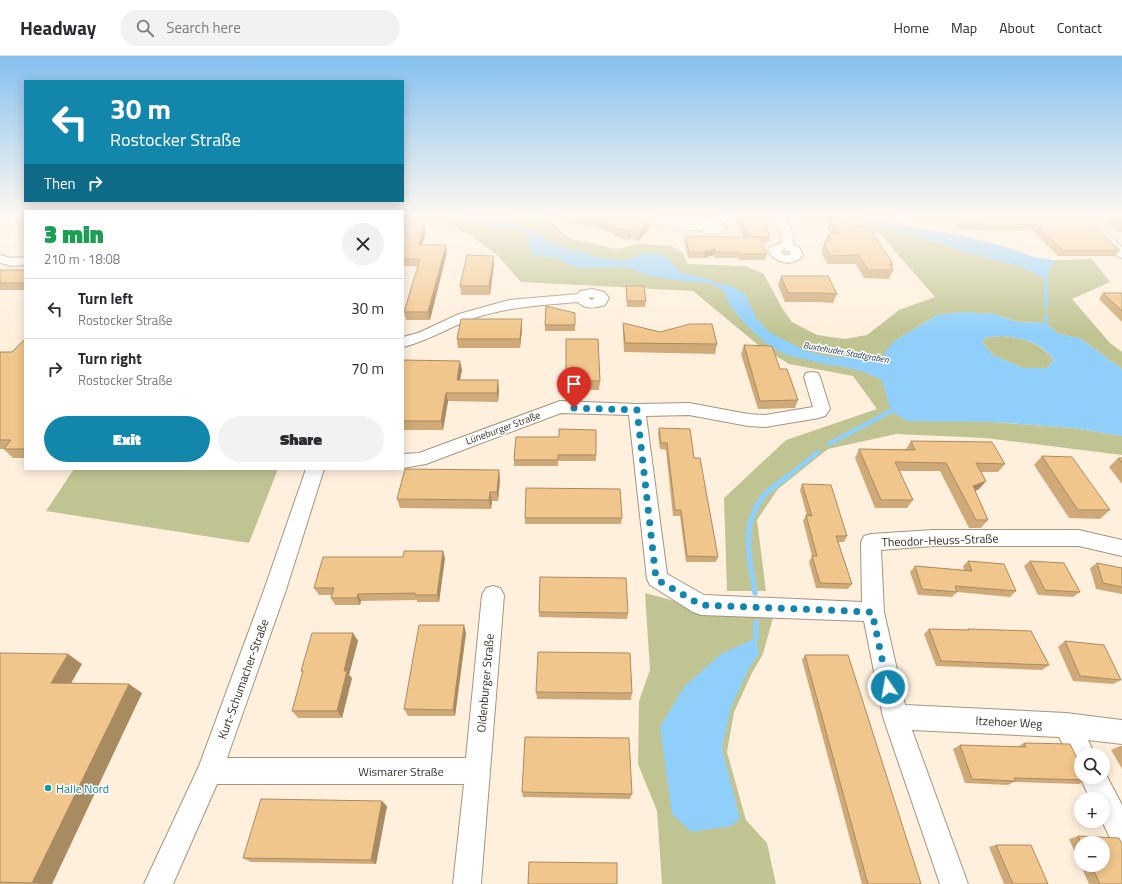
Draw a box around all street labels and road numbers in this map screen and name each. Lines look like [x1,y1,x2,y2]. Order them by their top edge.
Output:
street label: Lüneburger Straße [464,408,542,448]
street label: Theodor-Heuss-Straße [881,528,999,552]
street label: Kurt-Schumacher-Straße [212,616,274,742]
street label: Oldenburger Straße [471,633,499,733]
street label: Itzehoer Weg [975,711,1043,733]
street label: Wismarer Straße [358,762,444,781]

